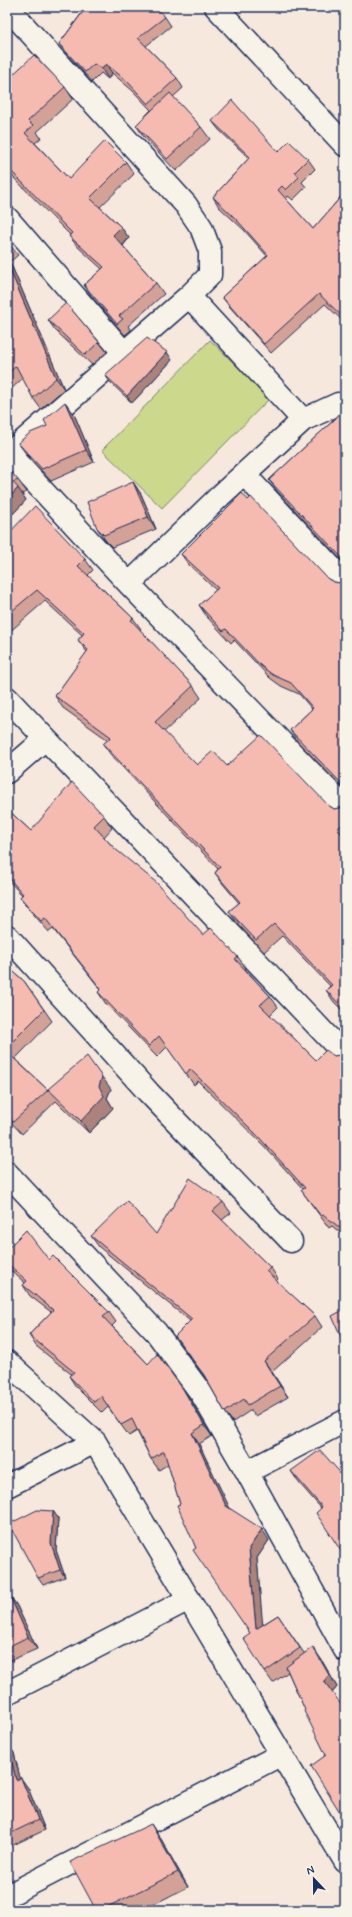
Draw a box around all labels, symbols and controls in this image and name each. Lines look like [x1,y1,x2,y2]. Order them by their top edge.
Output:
north arrow [294,1859,334,1899]
text: N [305,1863,317,1879]

